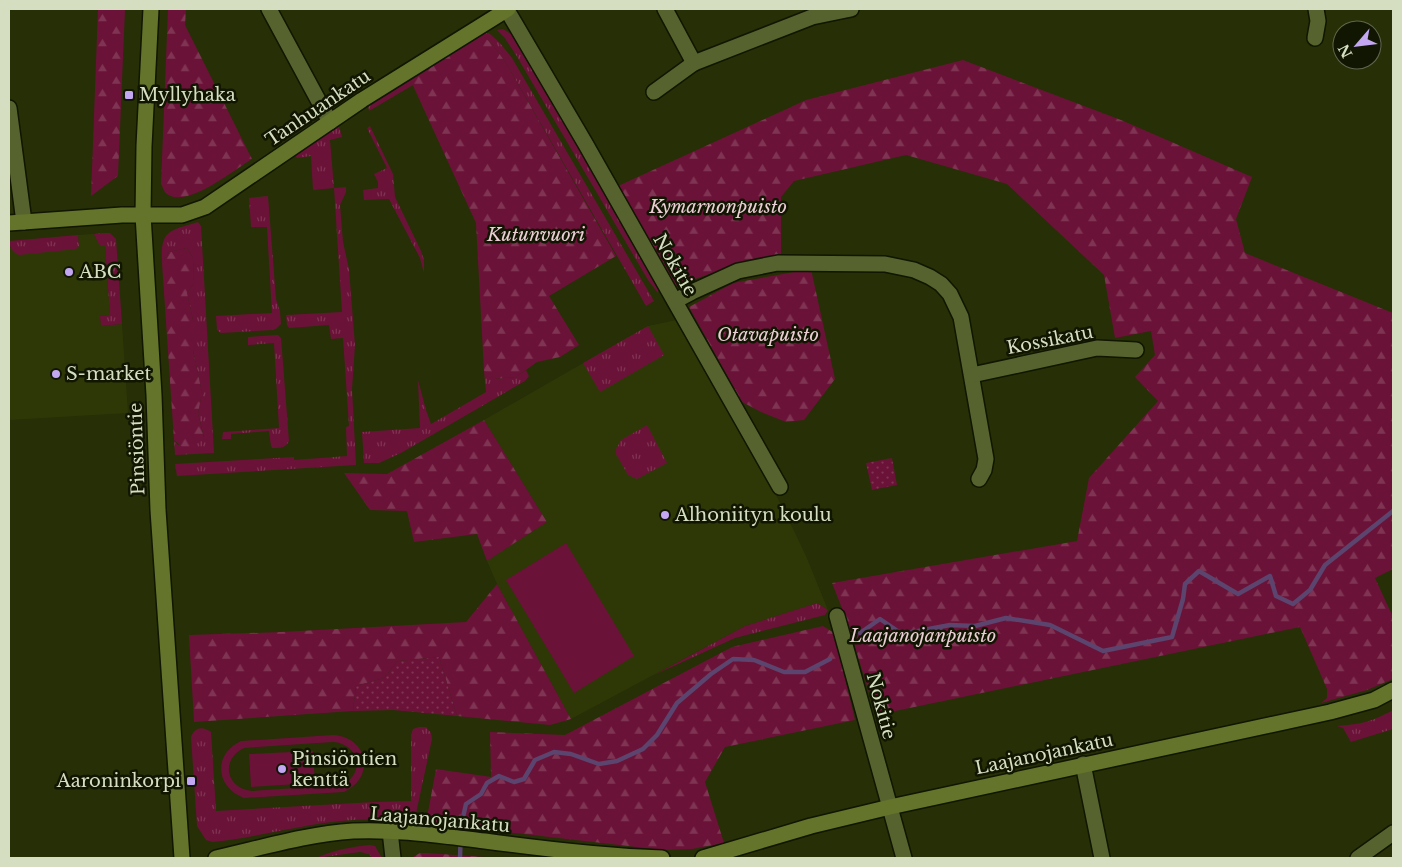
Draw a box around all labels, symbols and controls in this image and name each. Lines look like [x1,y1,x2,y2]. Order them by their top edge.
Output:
north arrow [1332,20,1382,70]
text: N [1334,41,1357,61]
street label: Tanhuankatu [261,65,375,151]
place label: Myllyhaka [139,84,236,106]
marker: Myllyhaka [123,89,135,101]
park label: Kymarnonpuisto [648,196,787,218]
park label: Kutunvuori [486,224,586,246]
street label: Nokitie [648,230,702,300]
place label: ABC [78,261,121,283]
marker: ABC [63,266,75,278]
street label: Kossikatu [1005,321,1095,359]
park label: Otavapuisto [717,324,819,346]
place label: S-market [66,363,152,385]
marker: S-market [50,368,62,380]
street label: Pinsiöntie [124,402,150,496]
place label: Alhoniityn koulu [674,504,832,526]
marker: Alhoniityn koulu [659,509,671,521]
park label: Laajanojanpuisto [849,625,996,647]
street label: Nokitie [862,670,900,742]
street label: Laajanojankatu [973,729,1115,779]
place label: Pinsiöntien kenttä [292,748,397,791]
marker: Pinsiöntien kenttä [276,763,288,775]
place label: Aaroninkorpi [56,770,181,792]
marker: Aaroninkorpi [185,775,197,787]
street label: Laajanojankatu [369,803,511,837]

